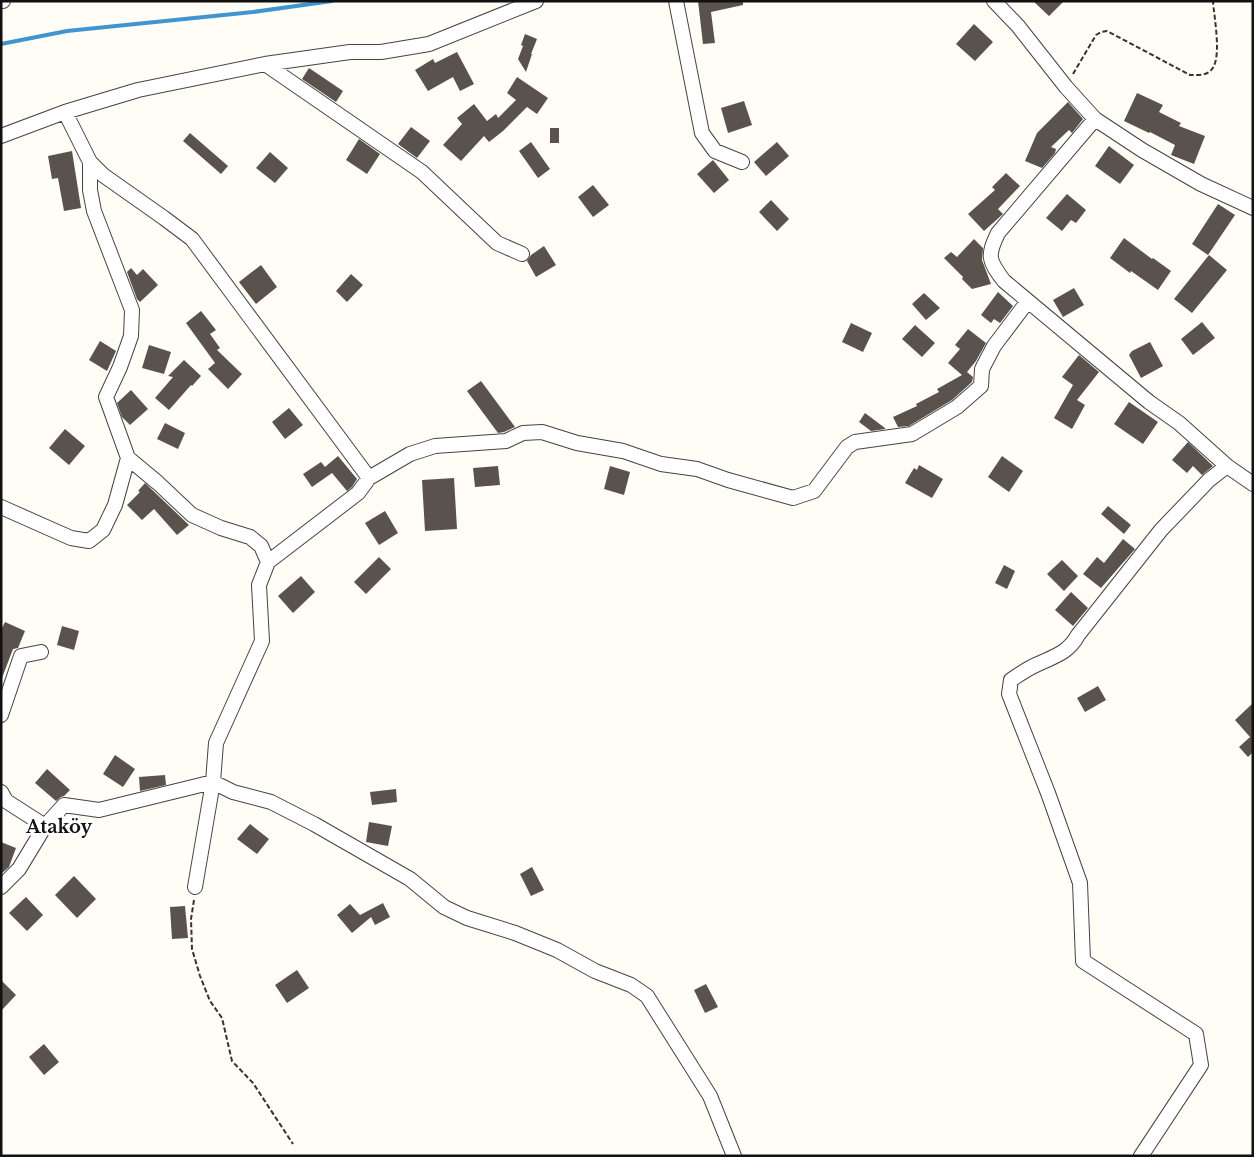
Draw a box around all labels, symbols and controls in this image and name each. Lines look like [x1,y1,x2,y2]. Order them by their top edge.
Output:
district label: Ataköy [25,816,92,838]

